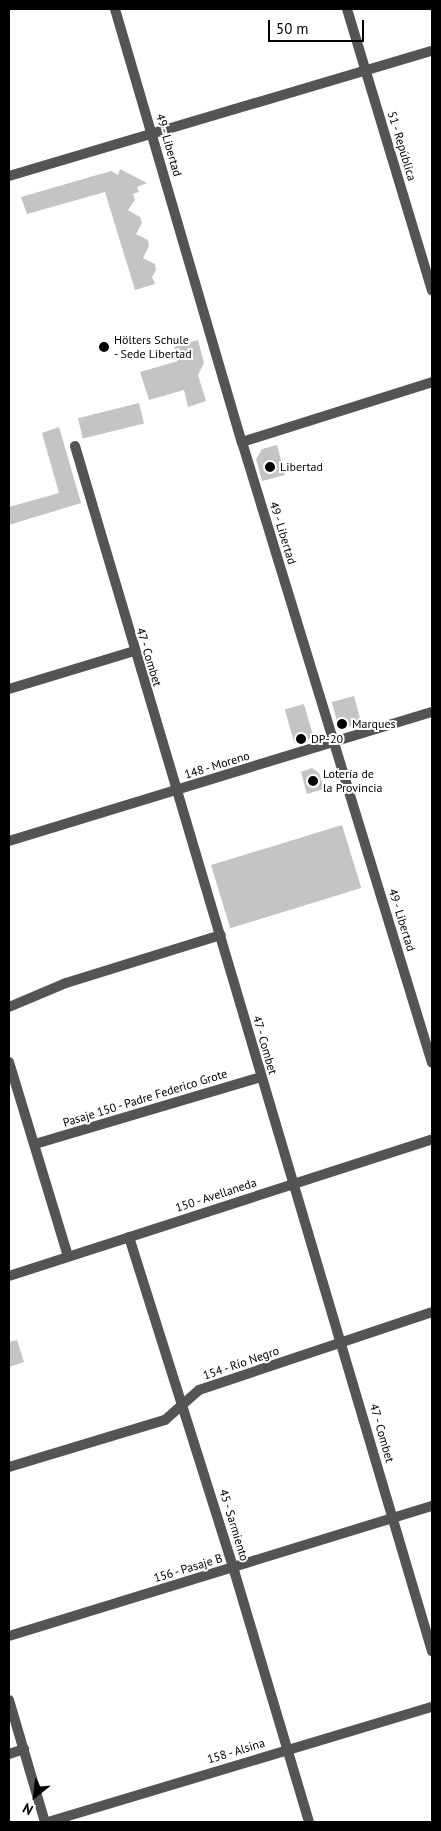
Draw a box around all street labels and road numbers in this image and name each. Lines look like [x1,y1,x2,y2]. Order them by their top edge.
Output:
street label: 51 - República [384,109,420,183]
street label: 49 - Libertad [153,111,185,179]
street label: 49 - Libertad [266,499,300,567]
street label: 47 - Combet [133,625,165,689]
street label: 148 - Moreno [182,748,252,782]
street label: 49 - Libertad [385,886,419,954]
street label: 47 - Combet [249,1013,281,1077]
street label: Pasaje 150 - Padre Federico Grote [60,1066,230,1130]
street label: 150 - Avellaneda [173,1175,259,1215]
street label: 154 - Río Negro [200,1343,282,1383]
street label: 47 - Combet [366,1401,398,1465]
street label: 45 - Sarmiento [216,1486,252,1564]
street label: 156 - Pasaje B [151,1550,225,1586]
street label: 158 - Alsina [204,1735,268,1767]

